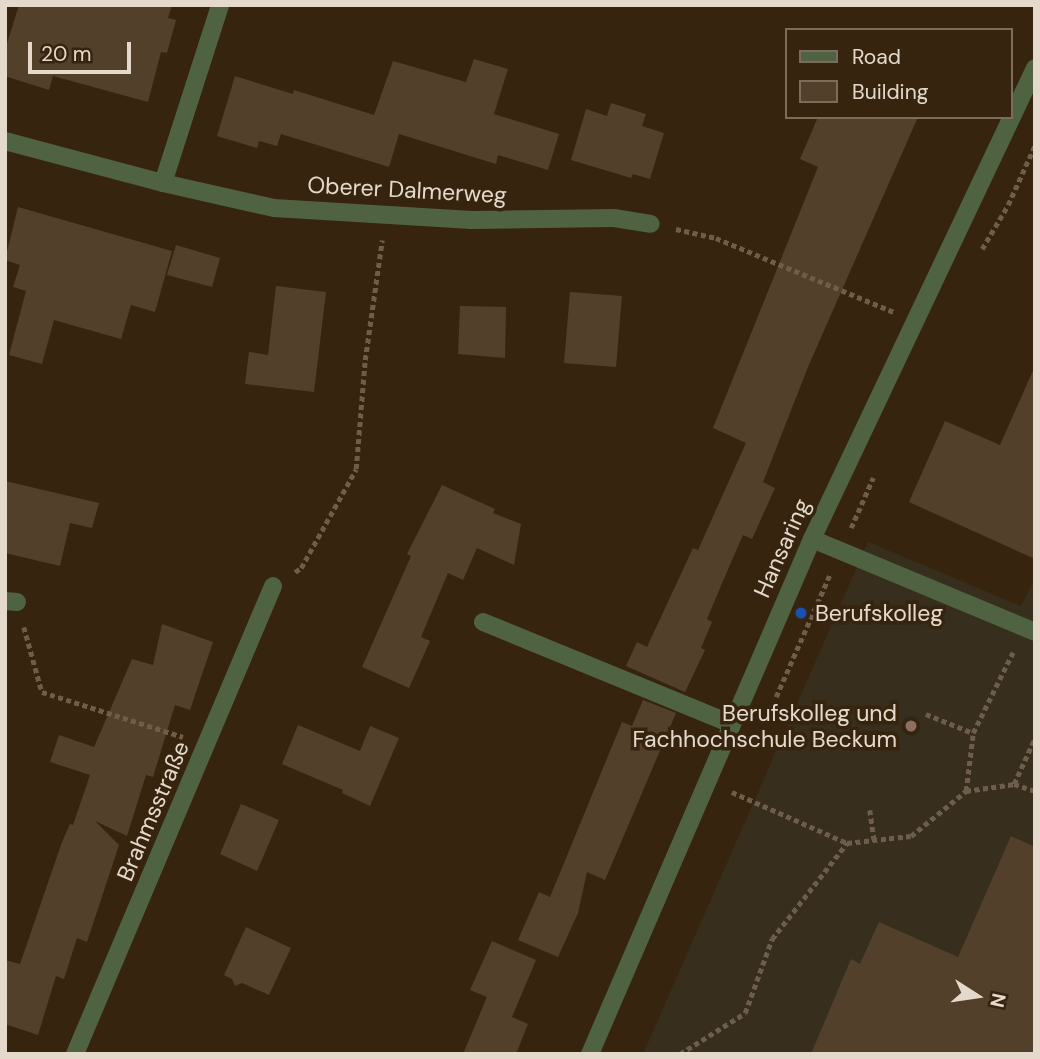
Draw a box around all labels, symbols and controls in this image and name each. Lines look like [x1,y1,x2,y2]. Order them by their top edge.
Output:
scale bar [32,28,135,72]
legend [785,28,1012,119]
text: 20 m [41,40,92,68]
text: Road [852,43,901,71]
text: Building [852,78,928,106]
street label: Oberer Dalmerweg [307,171,507,209]
street label: Hansaring [748,494,816,602]
place label: Berufskolleg [815,599,943,627]
marker: Berufskolleg [793,605,809,621]
place label: Berufskolleg und Fachhochschule Beckum [633,699,897,753]
marker: Berufskolleg und Fachhochschule Beckum [903,718,919,734]
street label: Brahmsstraße [111,737,195,885]
north arrow [942,961,1012,1031]
text: N [984,991,1012,1010]

